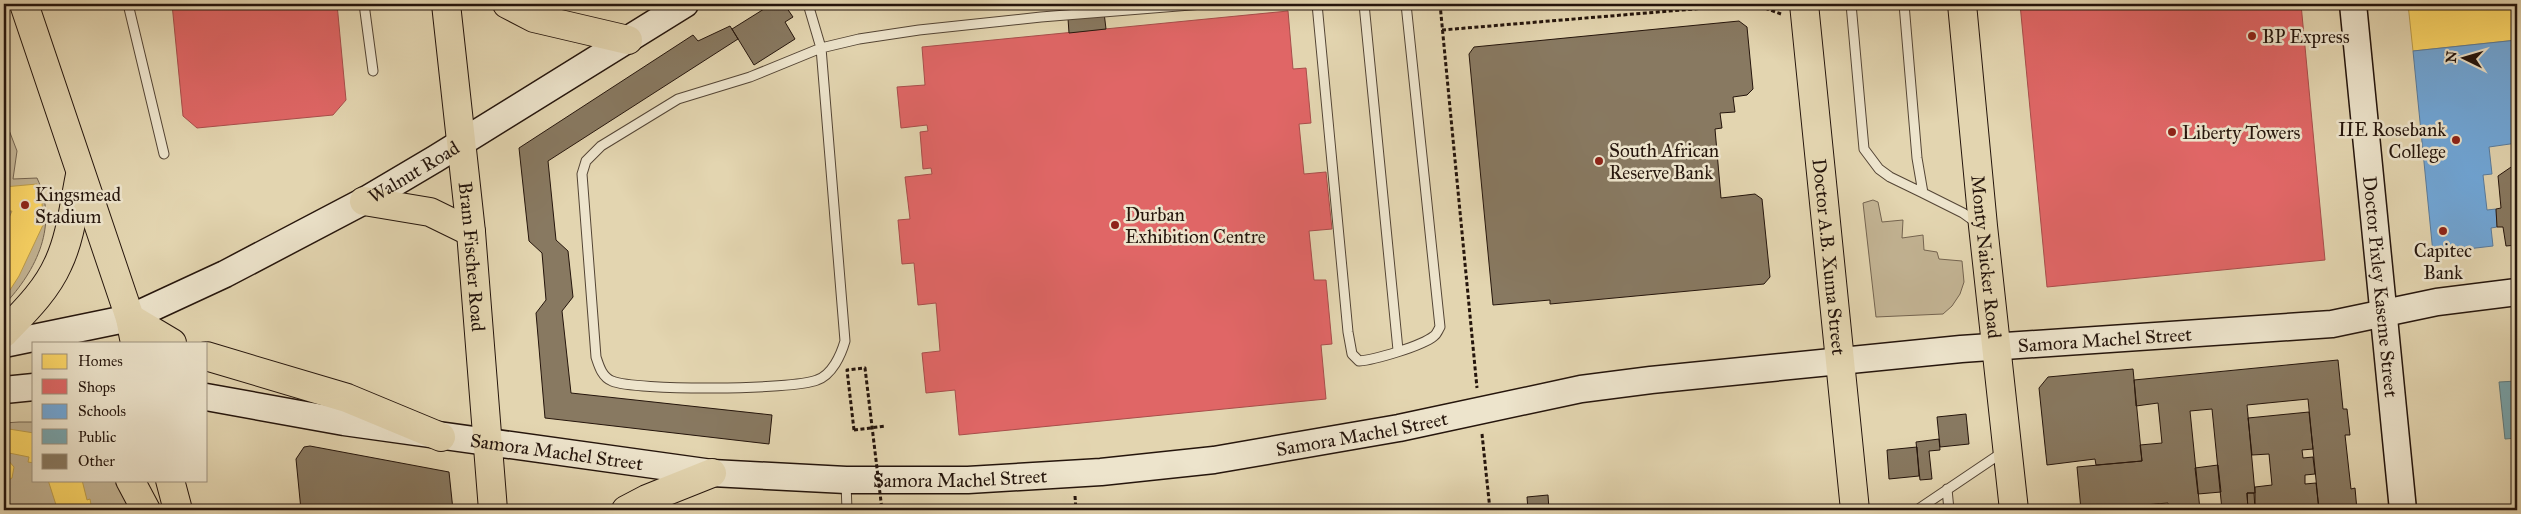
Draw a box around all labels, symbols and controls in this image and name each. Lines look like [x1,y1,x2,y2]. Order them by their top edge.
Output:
place label: BP Express [2262,25,2350,48]
marker: BP Express [2246,30,2258,42]
north arrow [2438,32,2488,82]
text: N [2443,50,2461,64]
place label: IIE Rosebank College [2338,118,2446,164]
place label: Liberty Towers [2182,121,2301,144]
marker: Liberty Towers [2166,126,2178,138]
marker: IIE Rosebank College [2450,134,2462,146]
street label: Walnut Road [364,135,464,208]
place label: South African Reserve Bank [1609,139,1719,184]
marker: South African Reserve Bank [1593,155,1605,167]
street label: Doctor A.B. Xuma Street [1808,157,1851,356]
street label: Monty Naicker Road [1967,174,2007,340]
street label: Doctor Pixley Kaseme Street [2359,175,2403,399]
street label: Bram Fischer Road [454,180,490,333]
place label: Kingsmead Stadium [35,183,122,228]
marker: Kingsmead Stadium [19,199,31,211]
place label: Durban Exhibition Centre [1125,203,1266,248]
marker: Durban Exhibition Centre [1109,219,1121,231]
marker: Capitec Bank [2437,225,2449,237]
place label: Capitec Bank [2414,239,2472,284]
street label: Samora Machel Street [2017,322,2193,357]
legend [32,342,208,482]
text: Homes [78,352,123,370]
text: Shops [78,378,116,396]
text: Schools [78,402,126,420]
street label: Samora Machel Street [1274,406,1450,461]
text: Public [78,428,116,446]
street label: Samora Machel Street [469,428,645,475]
text: Other [78,452,115,470]
street label: Samora Machel Street [873,464,1048,492]

